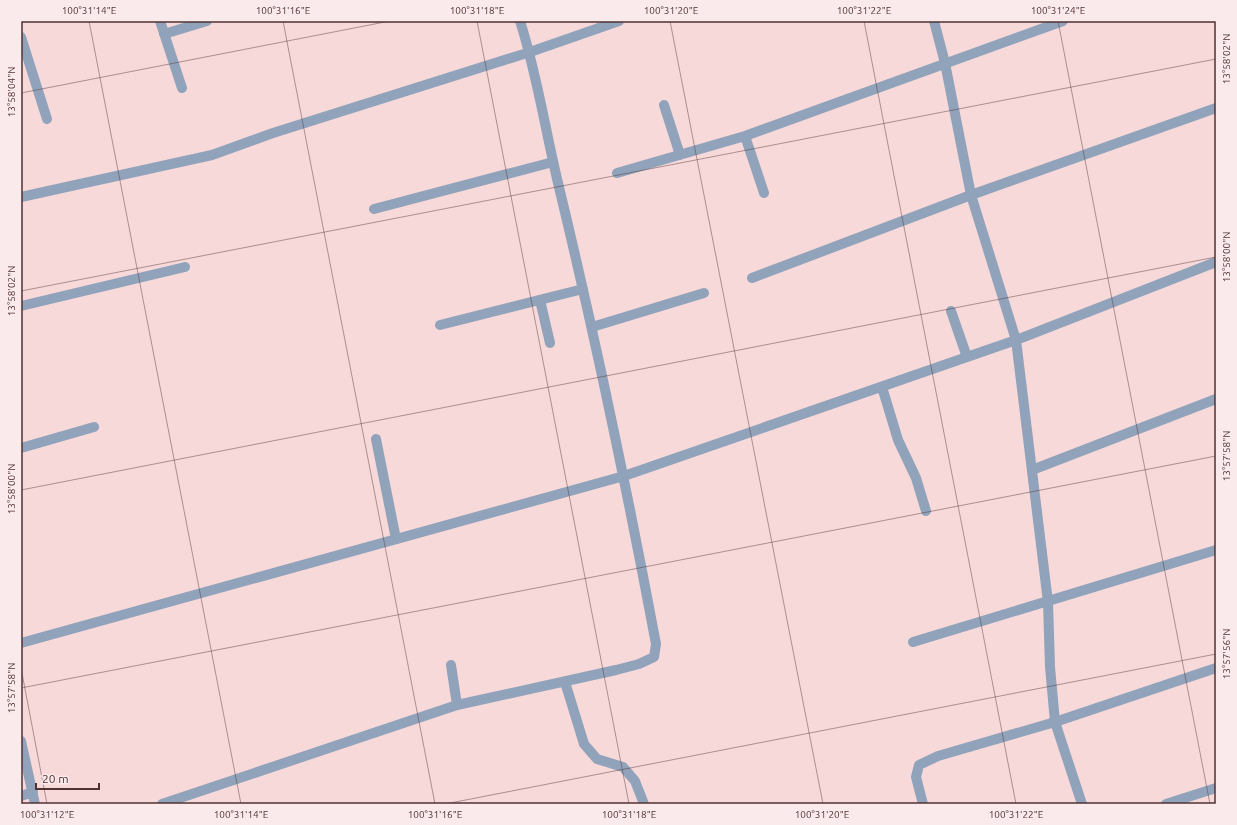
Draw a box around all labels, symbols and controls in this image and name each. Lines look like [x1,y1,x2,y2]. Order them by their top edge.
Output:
text: 100°31'14"E [62,5,117,16]
text: 100°31'16"E [256,5,311,16]
text: 100°31'18"E [450,5,505,16]
text: 100°31'20"E [644,5,699,16]
text: 100°31'22"E [837,5,892,16]
text: 100°31'24"E [1031,5,1086,16]
text: 13°58'02"N [1221,34,1232,84]
text: 13°58'04"N [6,67,17,117]
text: 13°58'00"N [1221,232,1232,282]
text: 13°58'02"N [6,266,17,316]
text: 13°57'58"N [1221,431,1232,481]
text: 13°58'00"N [6,464,17,514]
text: 13°57'56"N [1221,629,1232,679]
text: 13°57'58"N [6,663,17,713]
scale bar [36,765,99,791]
text: 20 m [42,772,69,785]
text: 100°31'12"E [20,809,75,820]
text: 100°31'14"E [214,809,269,820]
text: 100°31'16"E [408,809,463,820]
text: 100°31'18"E [602,809,657,820]
text: 100°31'20"E [795,809,850,820]
text: 100°31'22"E [989,809,1044,820]

